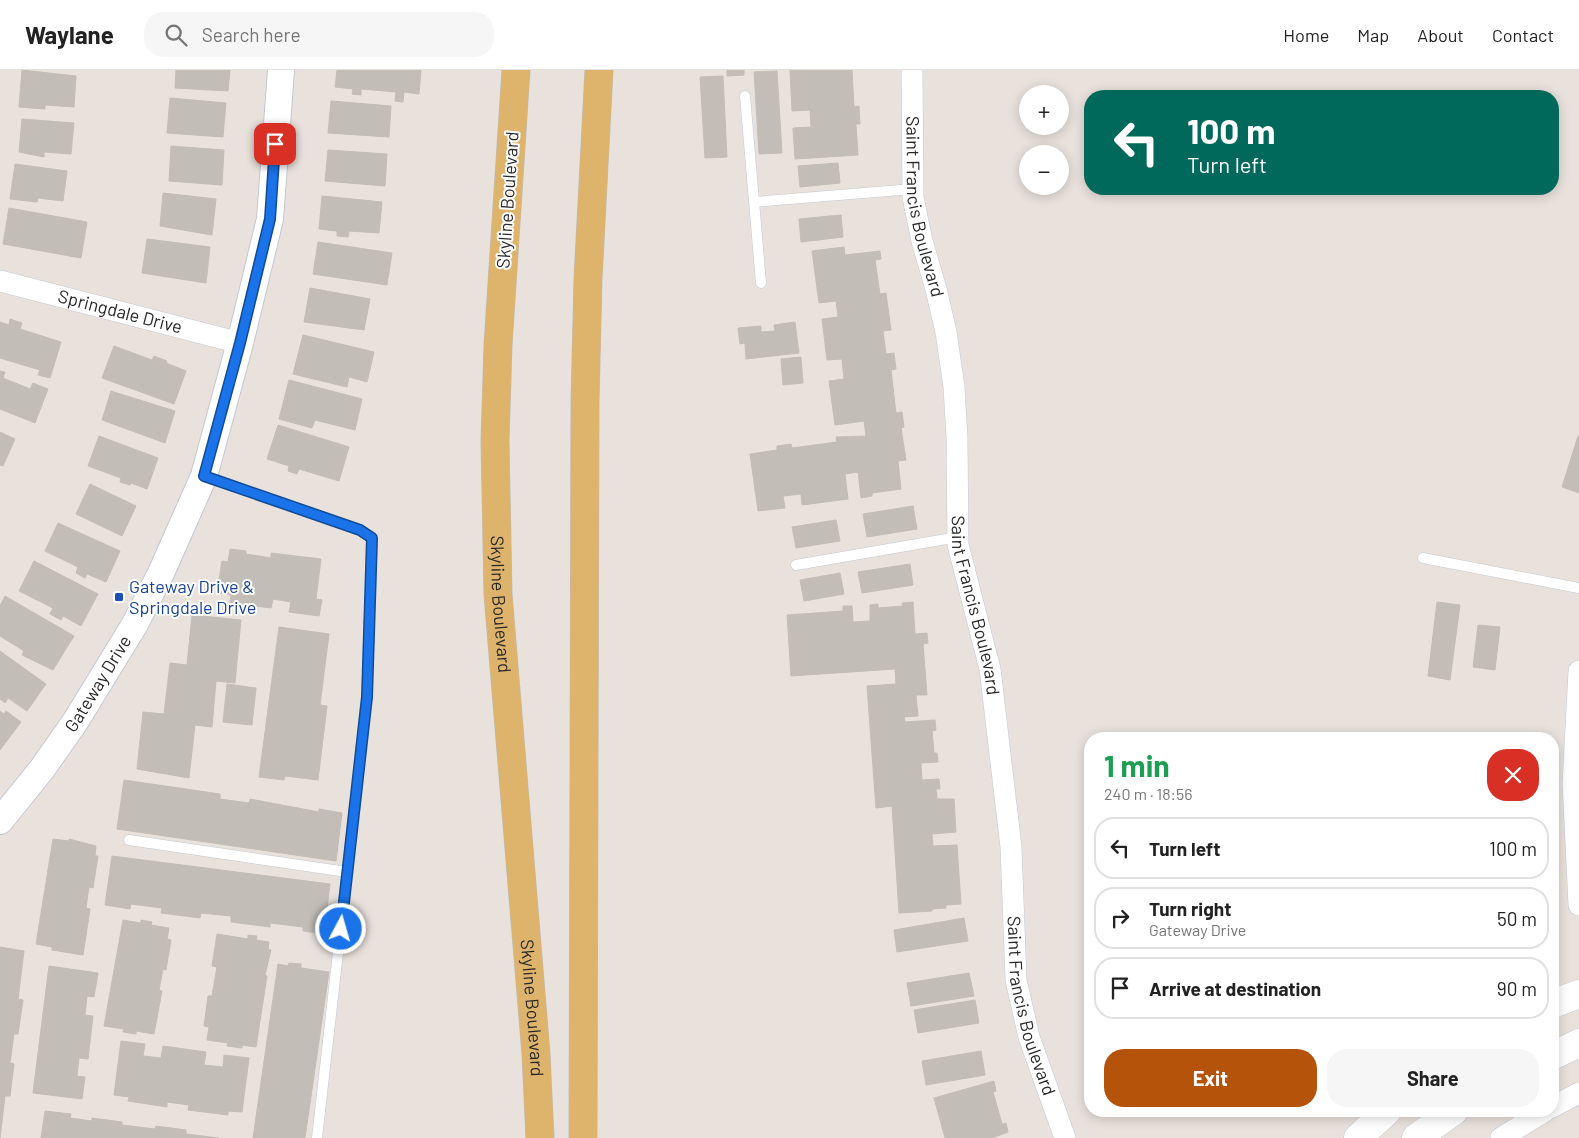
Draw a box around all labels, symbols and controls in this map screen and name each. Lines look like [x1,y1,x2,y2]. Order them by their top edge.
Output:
search box [144,12,494,57]
text: Waylane [25,20,114,49]
icon: search [162,21,190,49]
text: Search here [202,23,301,46]
text: Home [1283,24,1329,46]
text: Map [1357,24,1389,46]
text: About [1417,24,1464,46]
text: Contact [1492,24,1554,46]
map controls [1019,85,1069,195]
button: + [1019,85,1069,135]
text: 100 m [1187,109,1276,151]
icon: left [1104,110,1169,175]
street label: Saint Francis Boulevard [902,116,950,299]
pin [254,123,296,165]
icon: arrive [261,130,289,158]
street label: Skyline Boulevard [491,131,523,269]
button: − [1019,145,1069,195]
text: Turn left [1187,151,1267,177]
street label: Springdale Drive [56,284,185,338]
street label: Saint Francis Boulevard [948,515,1005,696]
street label: Skyline Boulevard [487,535,516,674]
place label: Gateway Drive & Springdale Drive [129,575,256,618]
marker: Gateway Drive & Springdale Drive [113,591,125,603]
street label: Gateway Drive [59,631,136,736]
text: 1 min [1104,747,1170,783]
button: close [1487,749,1539,801]
text: 240 m · 18:56 [1104,784,1192,803]
icon: left [1106,834,1134,862]
text: Turn left [1149,837,1220,860]
text: 100 m [1489,837,1537,860]
text: Turn right [1149,897,1231,920]
position arrow [314,902,366,954]
icon: right [1106,904,1134,932]
text: 50 m [1497,907,1537,930]
street label: Saint Francis Boulevard [1004,916,1061,1098]
text: Gateway Drive [1149,920,1246,939]
street label: Skyline Boulevard [517,938,549,1077]
icon: arrive [1106,974,1134,1002]
text: Arrive at destination [1149,977,1321,1000]
text: 90 m [1497,977,1537,1000]
button: Exit [1104,1049,1317,1107]
button: Share [1327,1049,1539,1107]

